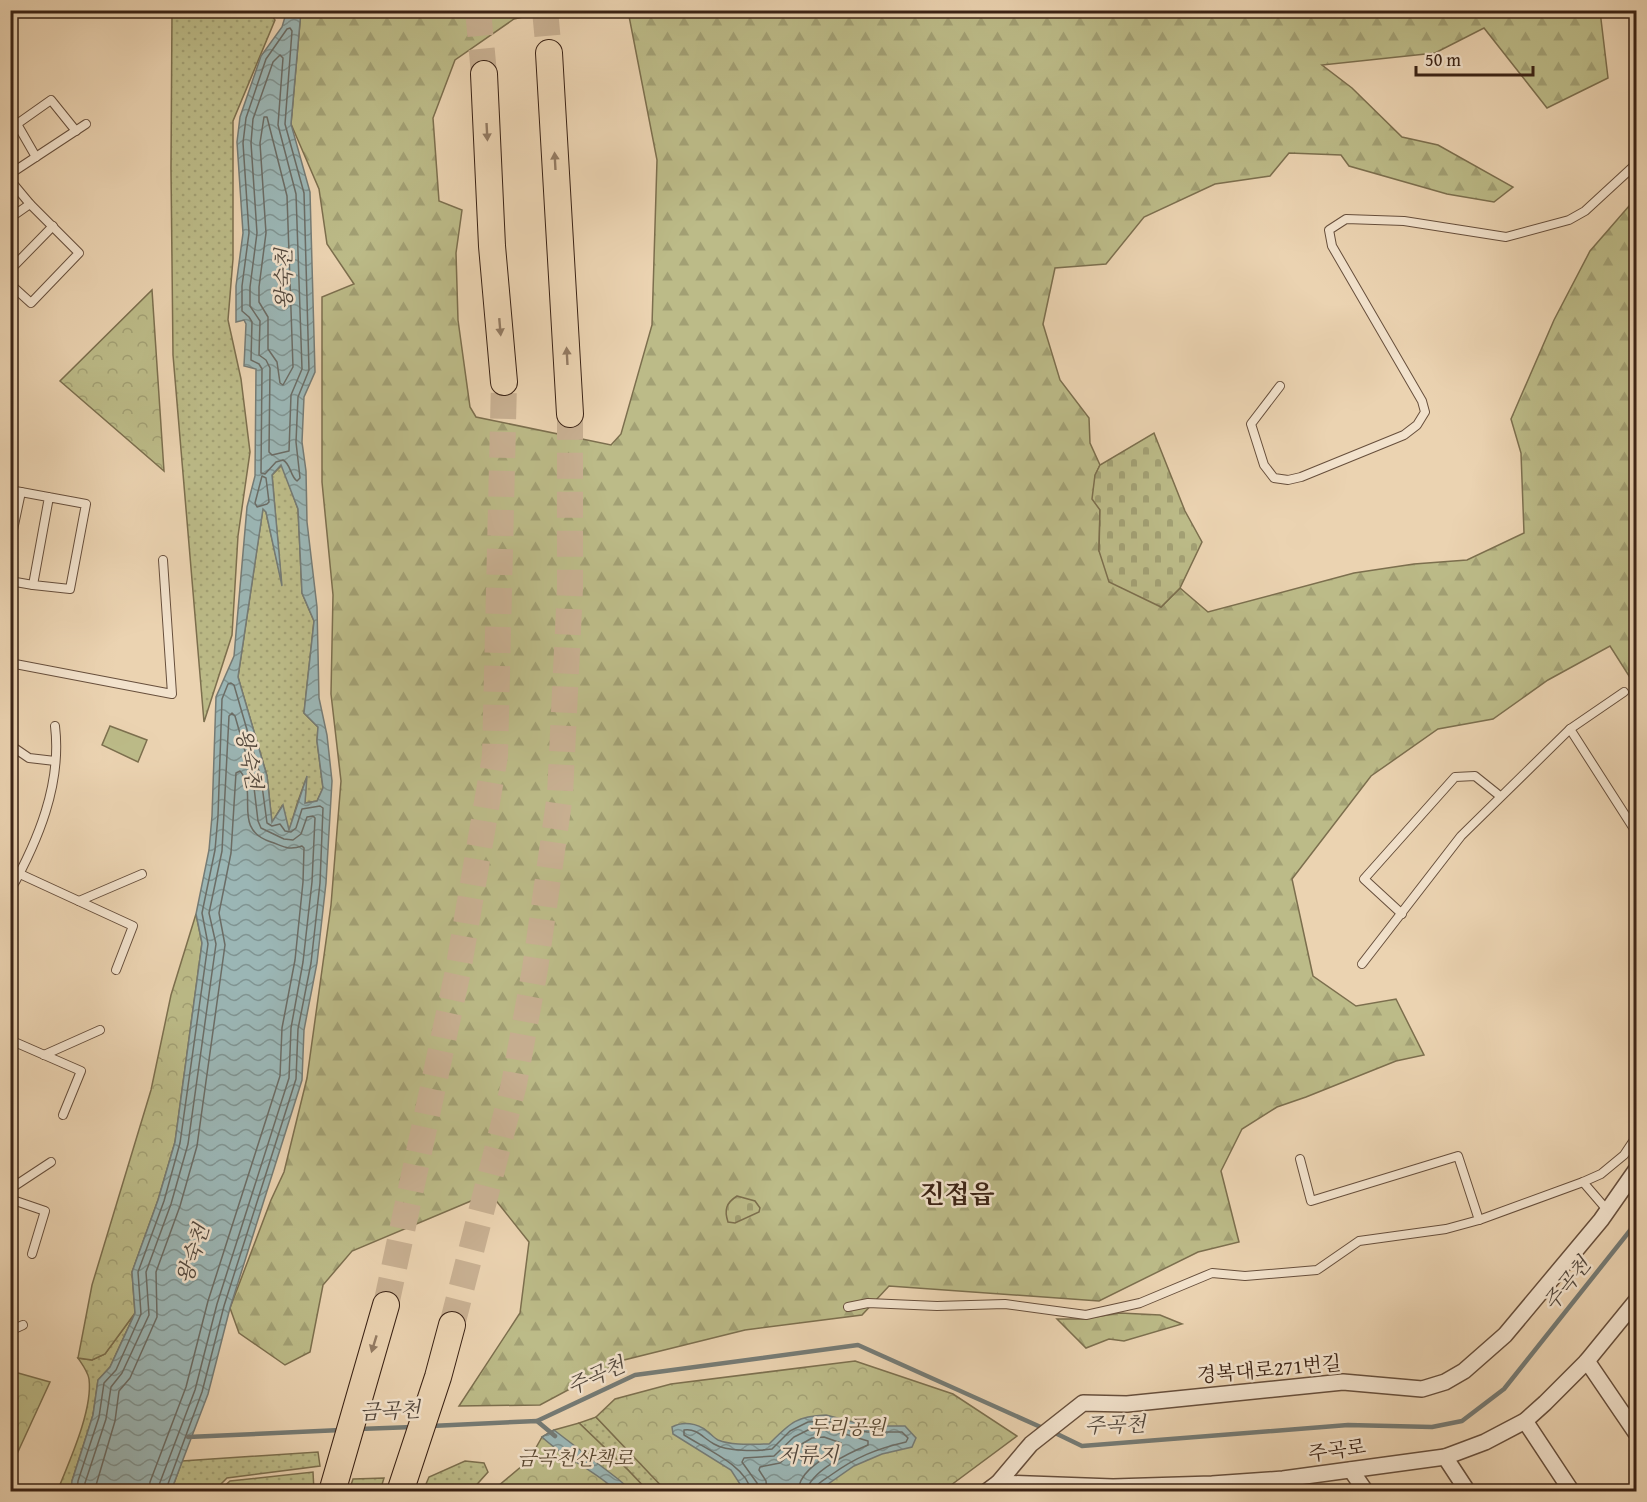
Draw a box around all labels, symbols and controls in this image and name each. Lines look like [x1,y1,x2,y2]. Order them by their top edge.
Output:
scale bar [1416,39,1533,77]
text: 50 m [1425,46,1461,73]
one-way arrow [482,123,491,142]
one-way arrow [551,152,560,171]
water label: 왕숙천 [268,247,299,309]
one-way arrow [495,317,504,336]
one-way arrow [562,346,571,365]
water label: 왕숙천 [228,726,271,793]
district label: 진접읍 [919,1174,995,1213]
water label: 왕숙천 [168,1218,217,1288]
water label: 주곡천 [1535,1249,1599,1317]
one-way arrow [369,1335,378,1353]
water label: 주곡천 [562,1348,631,1402]
street label: 경복대로271번길 [1196,1348,1342,1389]
water label: 금곡천 [359,1393,423,1428]
water label: 주곡천 [1084,1408,1148,1441]
park label: 두리공원 [808,1412,887,1441]
street label: 주곡로 [1306,1431,1368,1468]
water label: 저류지 [778,1439,840,1470]
park label: 금곡천산책로 [517,1443,634,1472]

